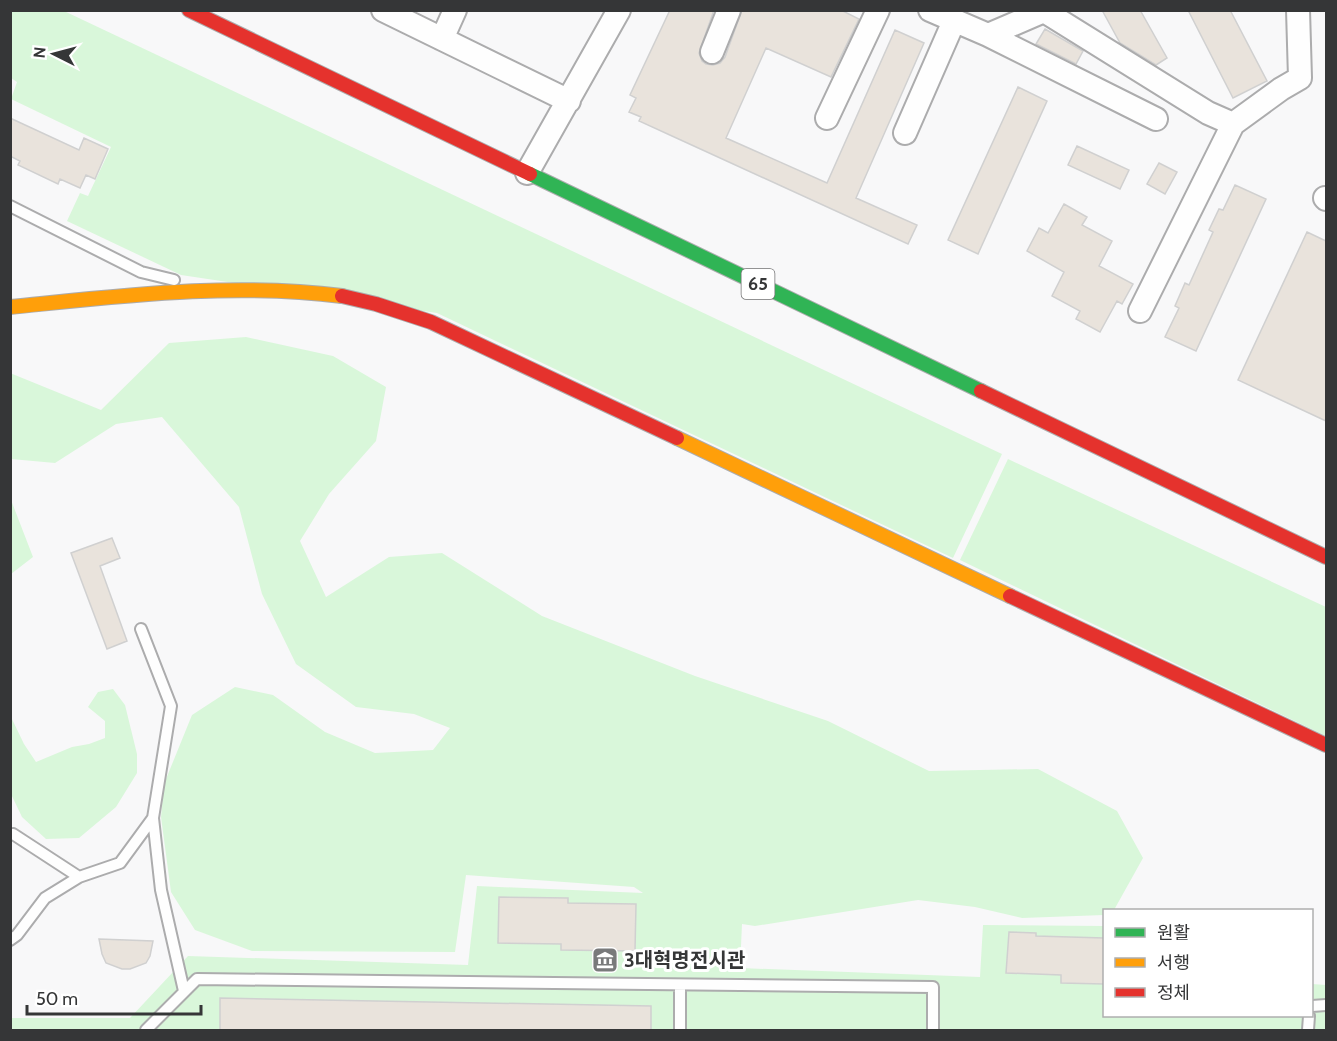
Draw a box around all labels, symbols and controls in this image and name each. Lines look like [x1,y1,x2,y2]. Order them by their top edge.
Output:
north arrow [24,24,84,84]
text: N [30,46,50,59]
road number: 65 [742,269,774,299]
legend [1103,909,1313,1017]
text: 원활 [1157,922,1190,944]
museum icon: 3대혁명전시관 [590,945,620,975]
place label: 3대혁명전시관 [624,948,746,972]
text: 서행 [1157,952,1190,974]
scale bar [27,978,201,1016]
text: 정체 [1157,982,1190,1004]
text: 50 m [36,988,78,1010]

